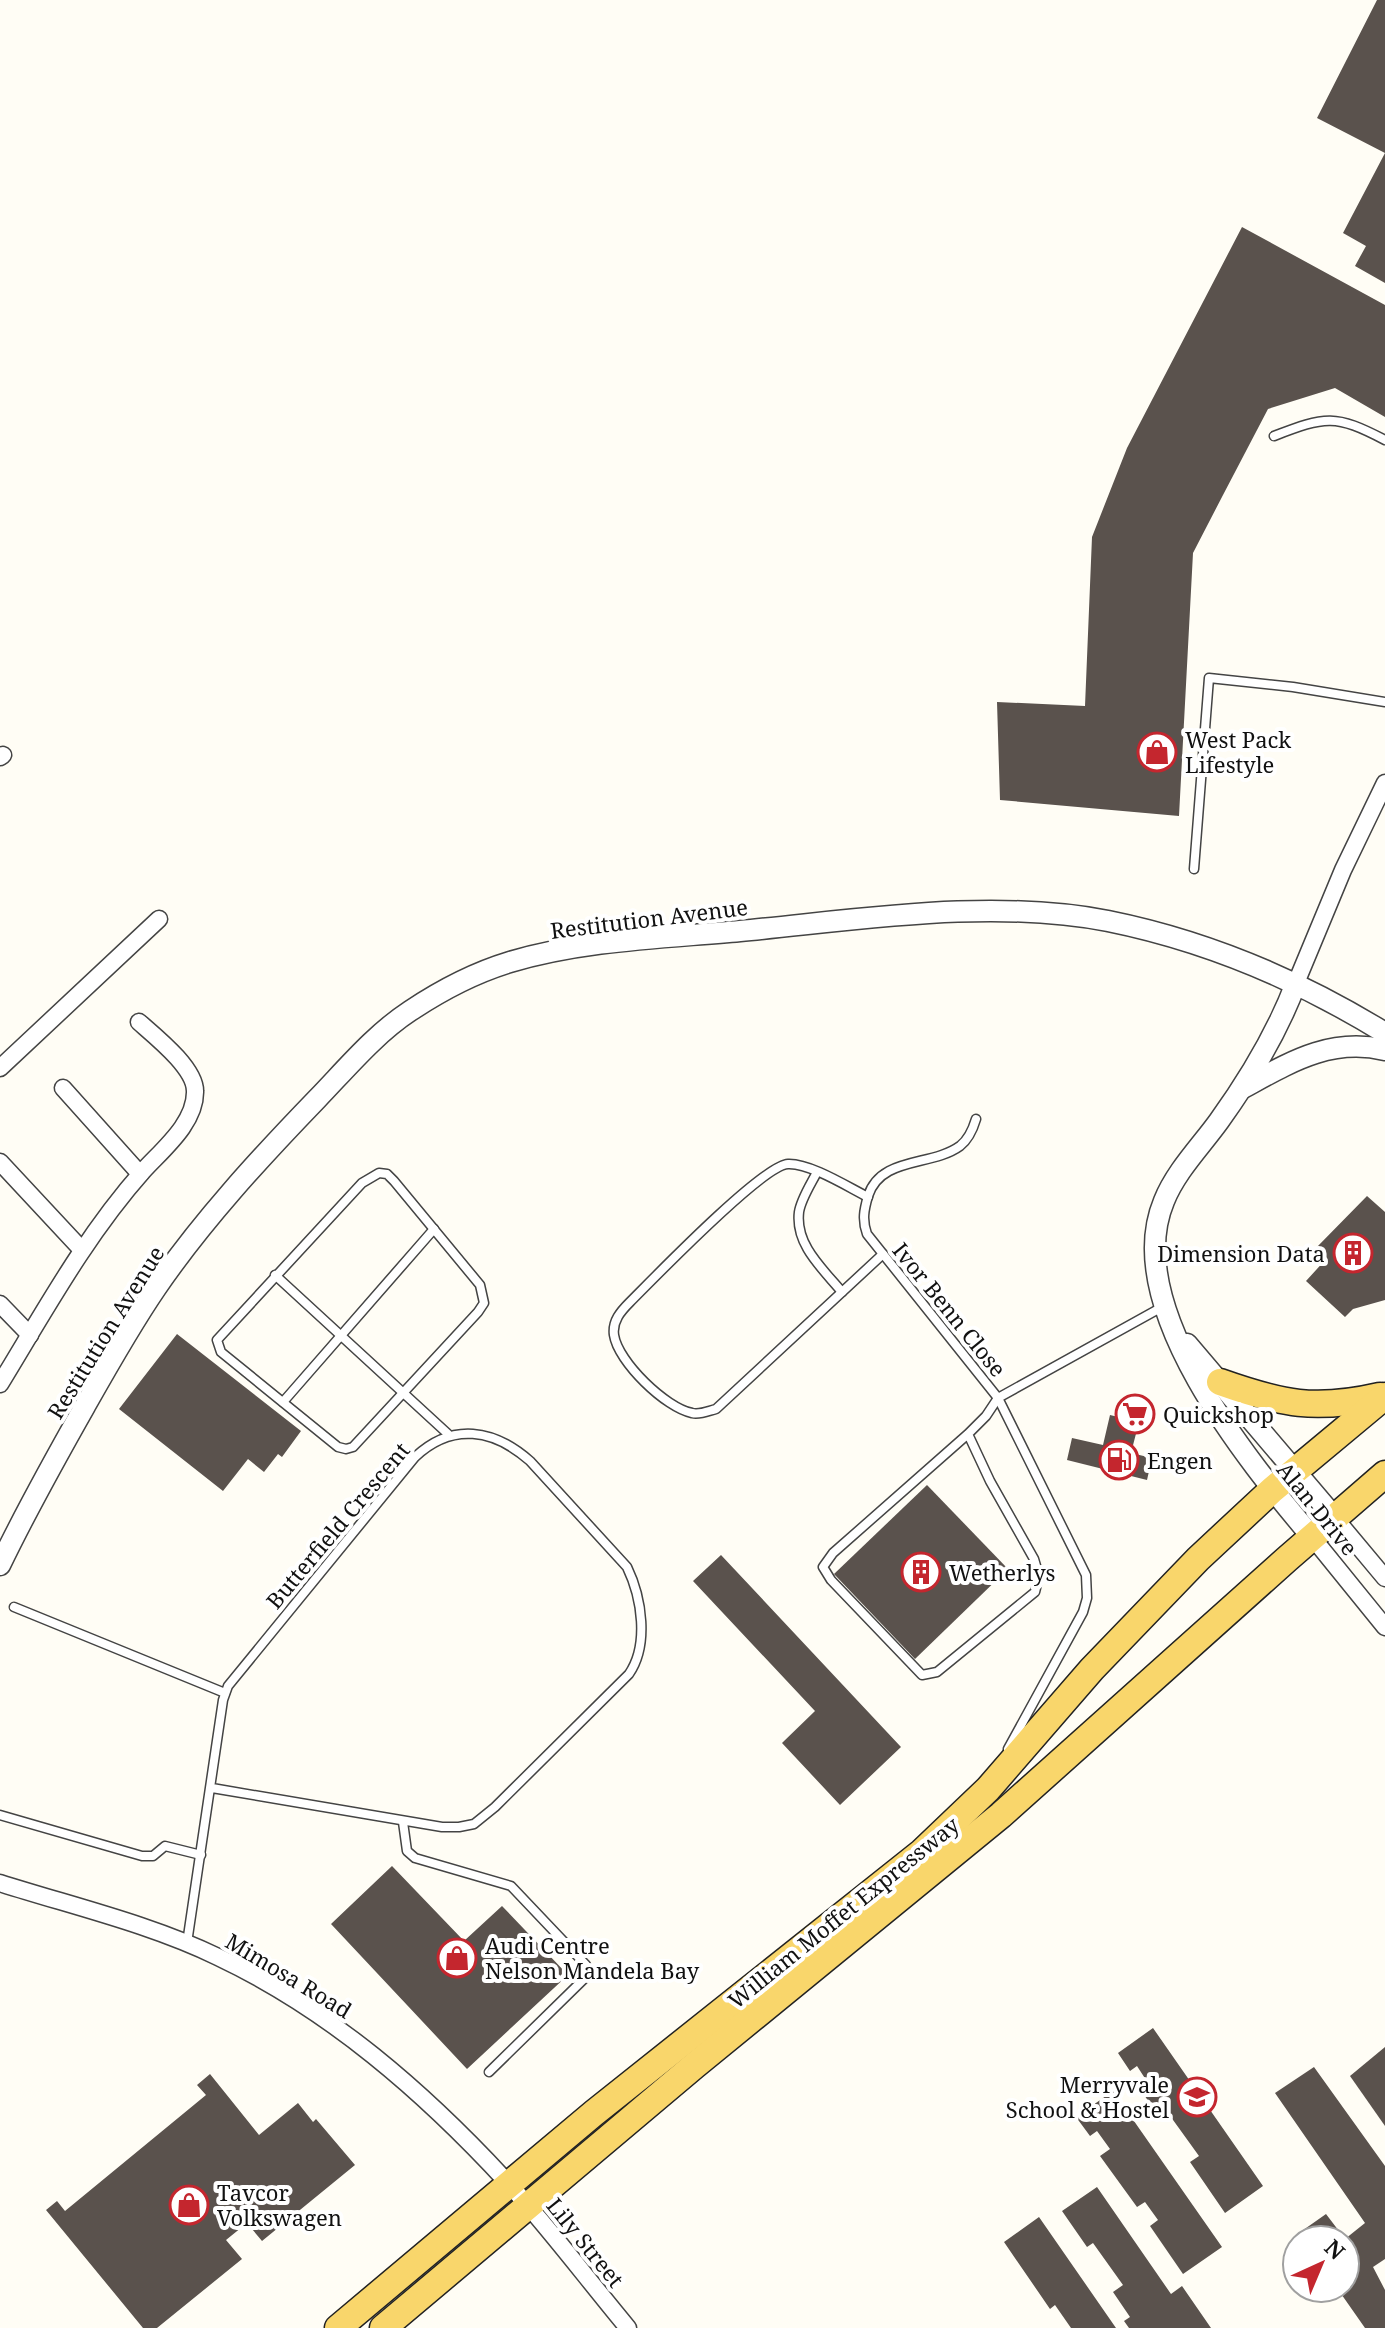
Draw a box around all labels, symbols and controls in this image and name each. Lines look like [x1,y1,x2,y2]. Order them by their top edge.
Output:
place label: West Pack Lifestyle [1185,724,1291,779]
shop icon: West Pack Lifestyle [1136,731,1178,773]
street label: Restitution Avenue [549,891,749,945]
building icon: Dimension Data [1332,1232,1374,1274]
street label: Ivor Benn Close [887,1236,1013,1382]
place label: Dimension Data [1157,1238,1325,1268]
street label: Restitution Avenue [40,1240,170,1424]
supermarket icon: Quickshop [1114,1393,1156,1435]
place label: Quickshop [1163,1399,1274,1429]
street label: Butterfield Crescent [259,1435,416,1614]
fuel station icon: Engen [1098,1439,1140,1481]
place label: Engen [1147,1445,1213,1475]
street label: Alan Drive [1271,1455,1365,1561]
building icon: Wetherlys [900,1551,942,1593]
place label: Wetherlys [949,1557,1056,1587]
street label: William Moffet Expressway [721,1809,965,2015]
street label: Mimosa Road [220,1926,358,2025]
place label: Audi Centre Nelson Mandela Bay [485,1930,700,1985]
shop icon: Audi Centre Nelson Mandela Bay [436,1937,478,1979]
place label: Merryvale School & Hostel [1006,2069,1169,2124]
school or university icon: Merryvale School & Hostel [1176,2076,1218,2118]
place label: Tavcor Volkswagen [217,2177,342,2232]
shop icon: Tavcor Volkswagen [168,2184,210,2226]
street label: Lily Street [541,2191,632,2293]
north arrow [1281,2224,1361,2304]
text: N [1319,2232,1352,2266]

